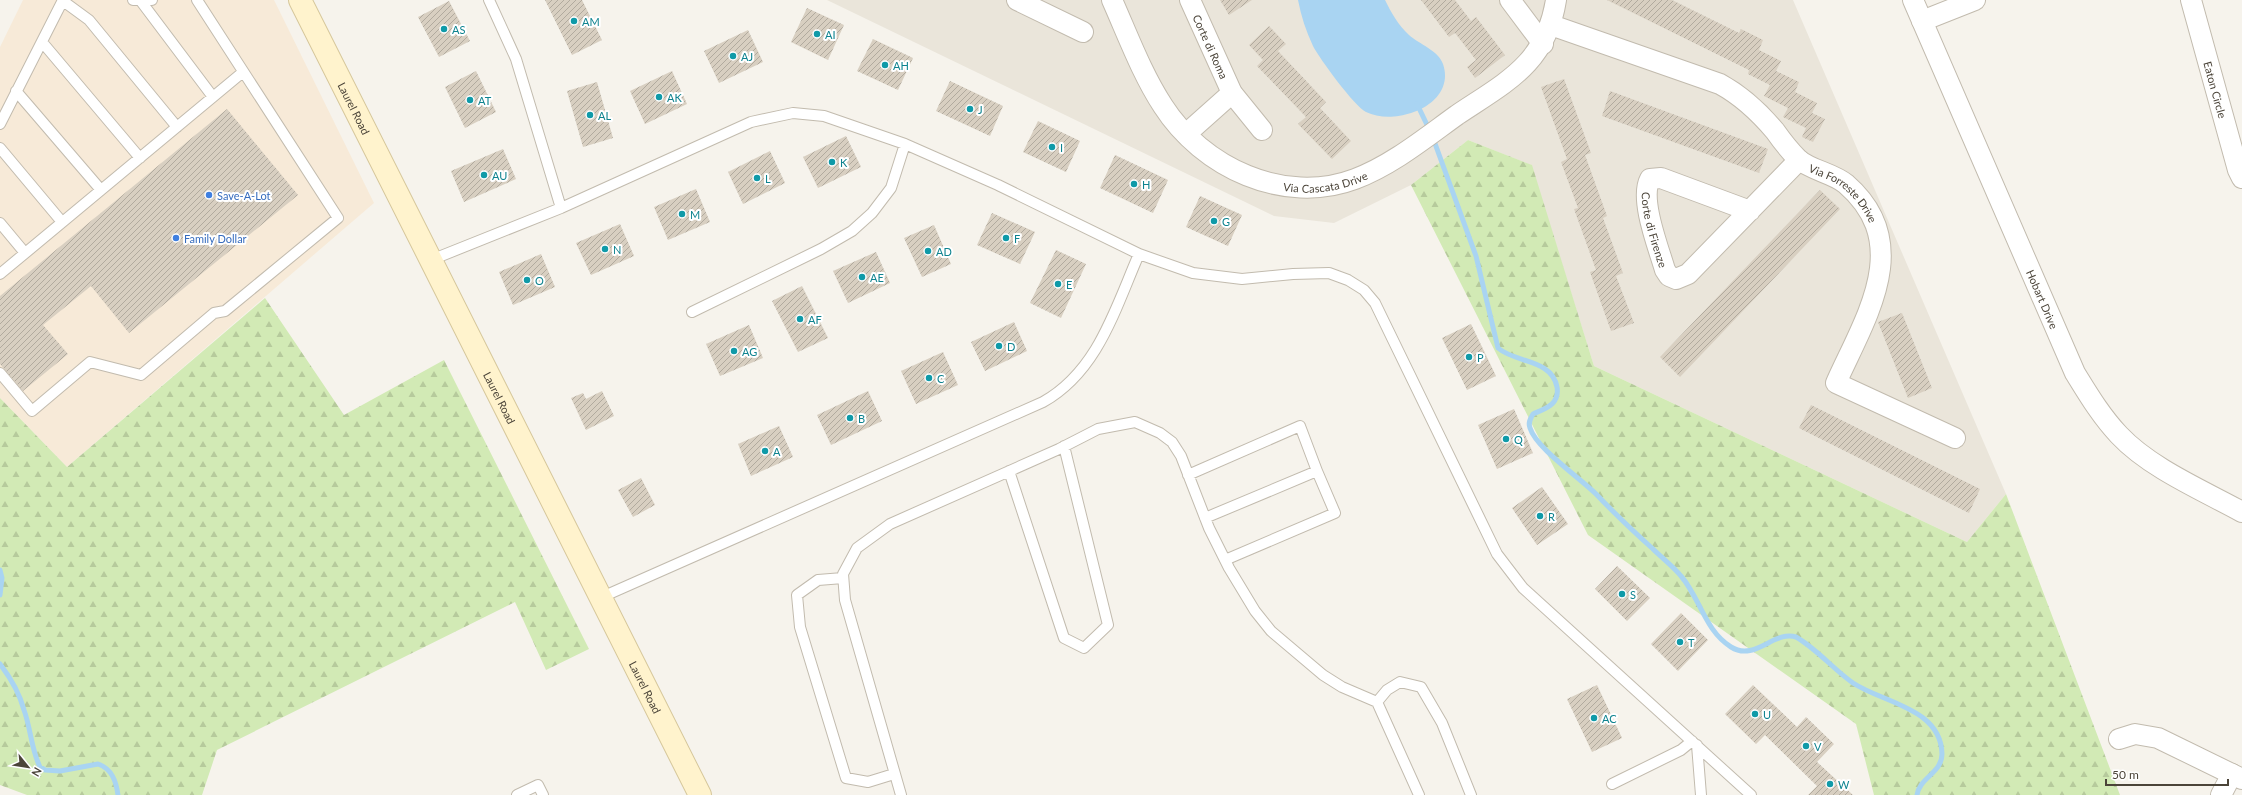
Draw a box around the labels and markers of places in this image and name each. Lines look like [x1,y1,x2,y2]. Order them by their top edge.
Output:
place label: AM [582,15,600,28]
marker: AM [569,16,579,26]
place label: AS [452,23,465,36]
marker: AS [439,24,449,34]
place label: AI [825,28,836,41]
marker: AI [812,29,822,39]
place label: AJ [741,50,753,63]
marker: AJ [728,51,738,61]
place label: AH [893,59,909,72]
marker: AH [880,60,890,70]
place label: AK [667,91,682,104]
marker: AK [654,92,664,102]
place label: AT [478,94,492,107]
marker: AT [465,95,475,105]
place label: J [978,103,983,116]
marker: J [965,104,975,114]
place label: AL [598,109,611,122]
marker: AL [585,110,595,120]
place label: I [1060,141,1063,154]
marker: I [1047,142,1057,152]
place label: K [840,156,848,169]
marker: K [827,157,837,167]
place label: AU [492,169,507,182]
marker: AU [479,170,489,180]
place label: L [765,172,771,185]
marker: L [752,173,762,183]
place label: H [1142,178,1150,191]
marker: H [1129,179,1139,189]
place label: Save-A-Lot [217,189,271,202]
marker: Save-A-Lot [204,190,214,200]
place label: M [690,208,700,221]
marker: M [677,209,687,219]
place label: G [1222,215,1230,228]
marker: G [1209,216,1219,226]
place label: Family Dollar [184,232,247,245]
place label: F [1014,232,1020,245]
marker: Family Dollar [171,233,181,243]
marker: F [1001,233,1011,243]
place label: N [613,243,621,256]
marker: N [600,244,610,254]
place label: AD [936,245,952,258]
marker: AD [923,246,933,256]
place label: AE [870,271,884,284]
marker: AE [857,272,867,282]
place label: O [535,274,544,287]
marker: O [522,275,532,285]
place label: E [1066,278,1072,291]
marker: E [1053,279,1063,289]
place label: AF [808,313,822,326]
marker: AF [795,314,805,324]
place label: D [1007,340,1015,353]
marker: D [994,341,1004,351]
place label: AG [742,345,757,358]
marker: AG [729,346,739,356]
place label: P [1477,351,1484,364]
marker: P [1464,352,1474,362]
place label: C [937,372,945,385]
marker: C [924,373,934,383]
place label: B [858,412,865,425]
marker: B [845,413,855,423]
place label: Q [1514,433,1523,446]
marker: Q [1501,434,1511,444]
place label: A [773,445,781,458]
marker: A [760,446,770,456]
place label: R [1548,510,1555,523]
marker: R [1535,511,1545,521]
place label: S [1630,588,1636,601]
marker: S [1617,589,1627,599]
place label: T [1688,636,1695,649]
marker: T [1675,637,1685,647]
place label: U [1763,708,1771,721]
marker: U [1750,709,1760,719]
place label: AC [1602,712,1617,725]
marker: AC [1589,713,1599,723]
place label: V [1814,740,1822,753]
marker: V [1801,741,1811,751]
place label: W [1838,778,1850,791]
marker: W [1825,779,1835,789]

